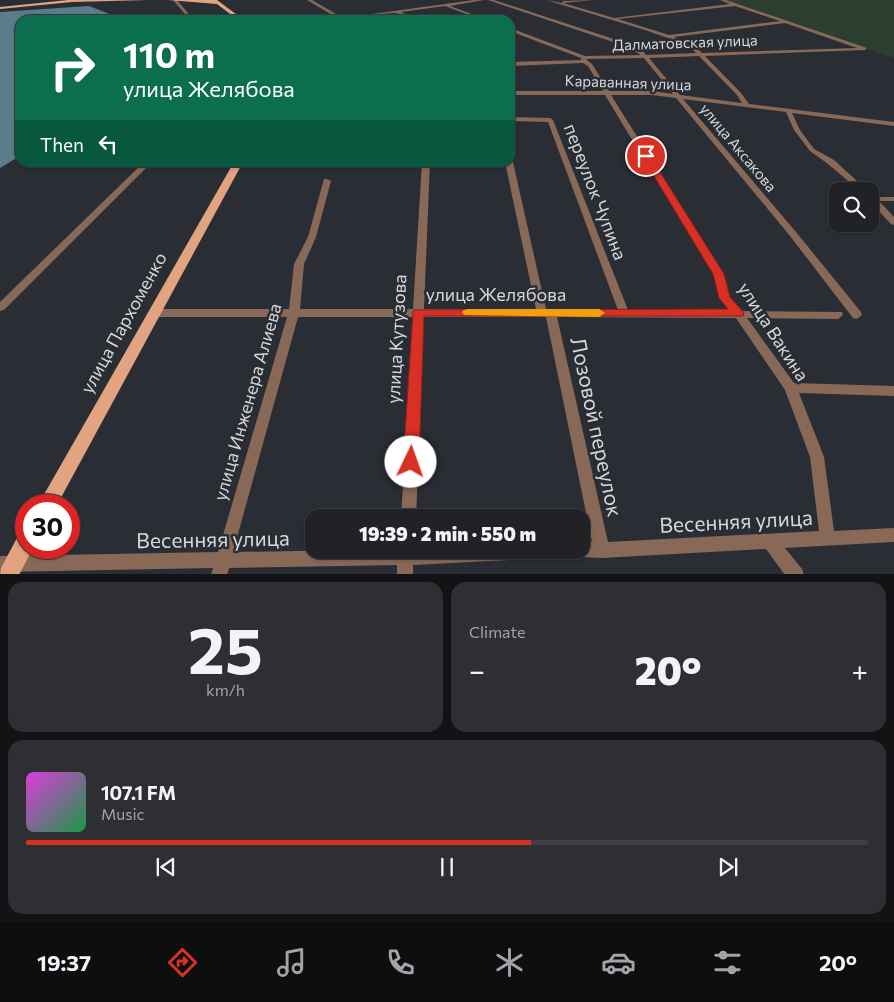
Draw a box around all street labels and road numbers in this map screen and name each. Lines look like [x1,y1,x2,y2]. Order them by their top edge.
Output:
street label: Далматовская улица [612,30,758,54]
street label: Караванная улица [564,71,692,93]
street label: улица Аксакова [697,100,781,195]
street label: переулок Чупина [560,120,632,263]
street label: улица Пархоменко [75,248,171,397]
street label: улица Кутузова [382,274,410,404]
street label: улица Вакина [734,278,814,385]
street label: улица Желябова [426,283,566,305]
street label: улица Инженера Алиева [208,300,286,503]
street label: Лозовой переулок [566,335,629,519]
street label: Весенняя улица [659,504,813,537]
street label: Весенняя улица [136,525,290,552]

